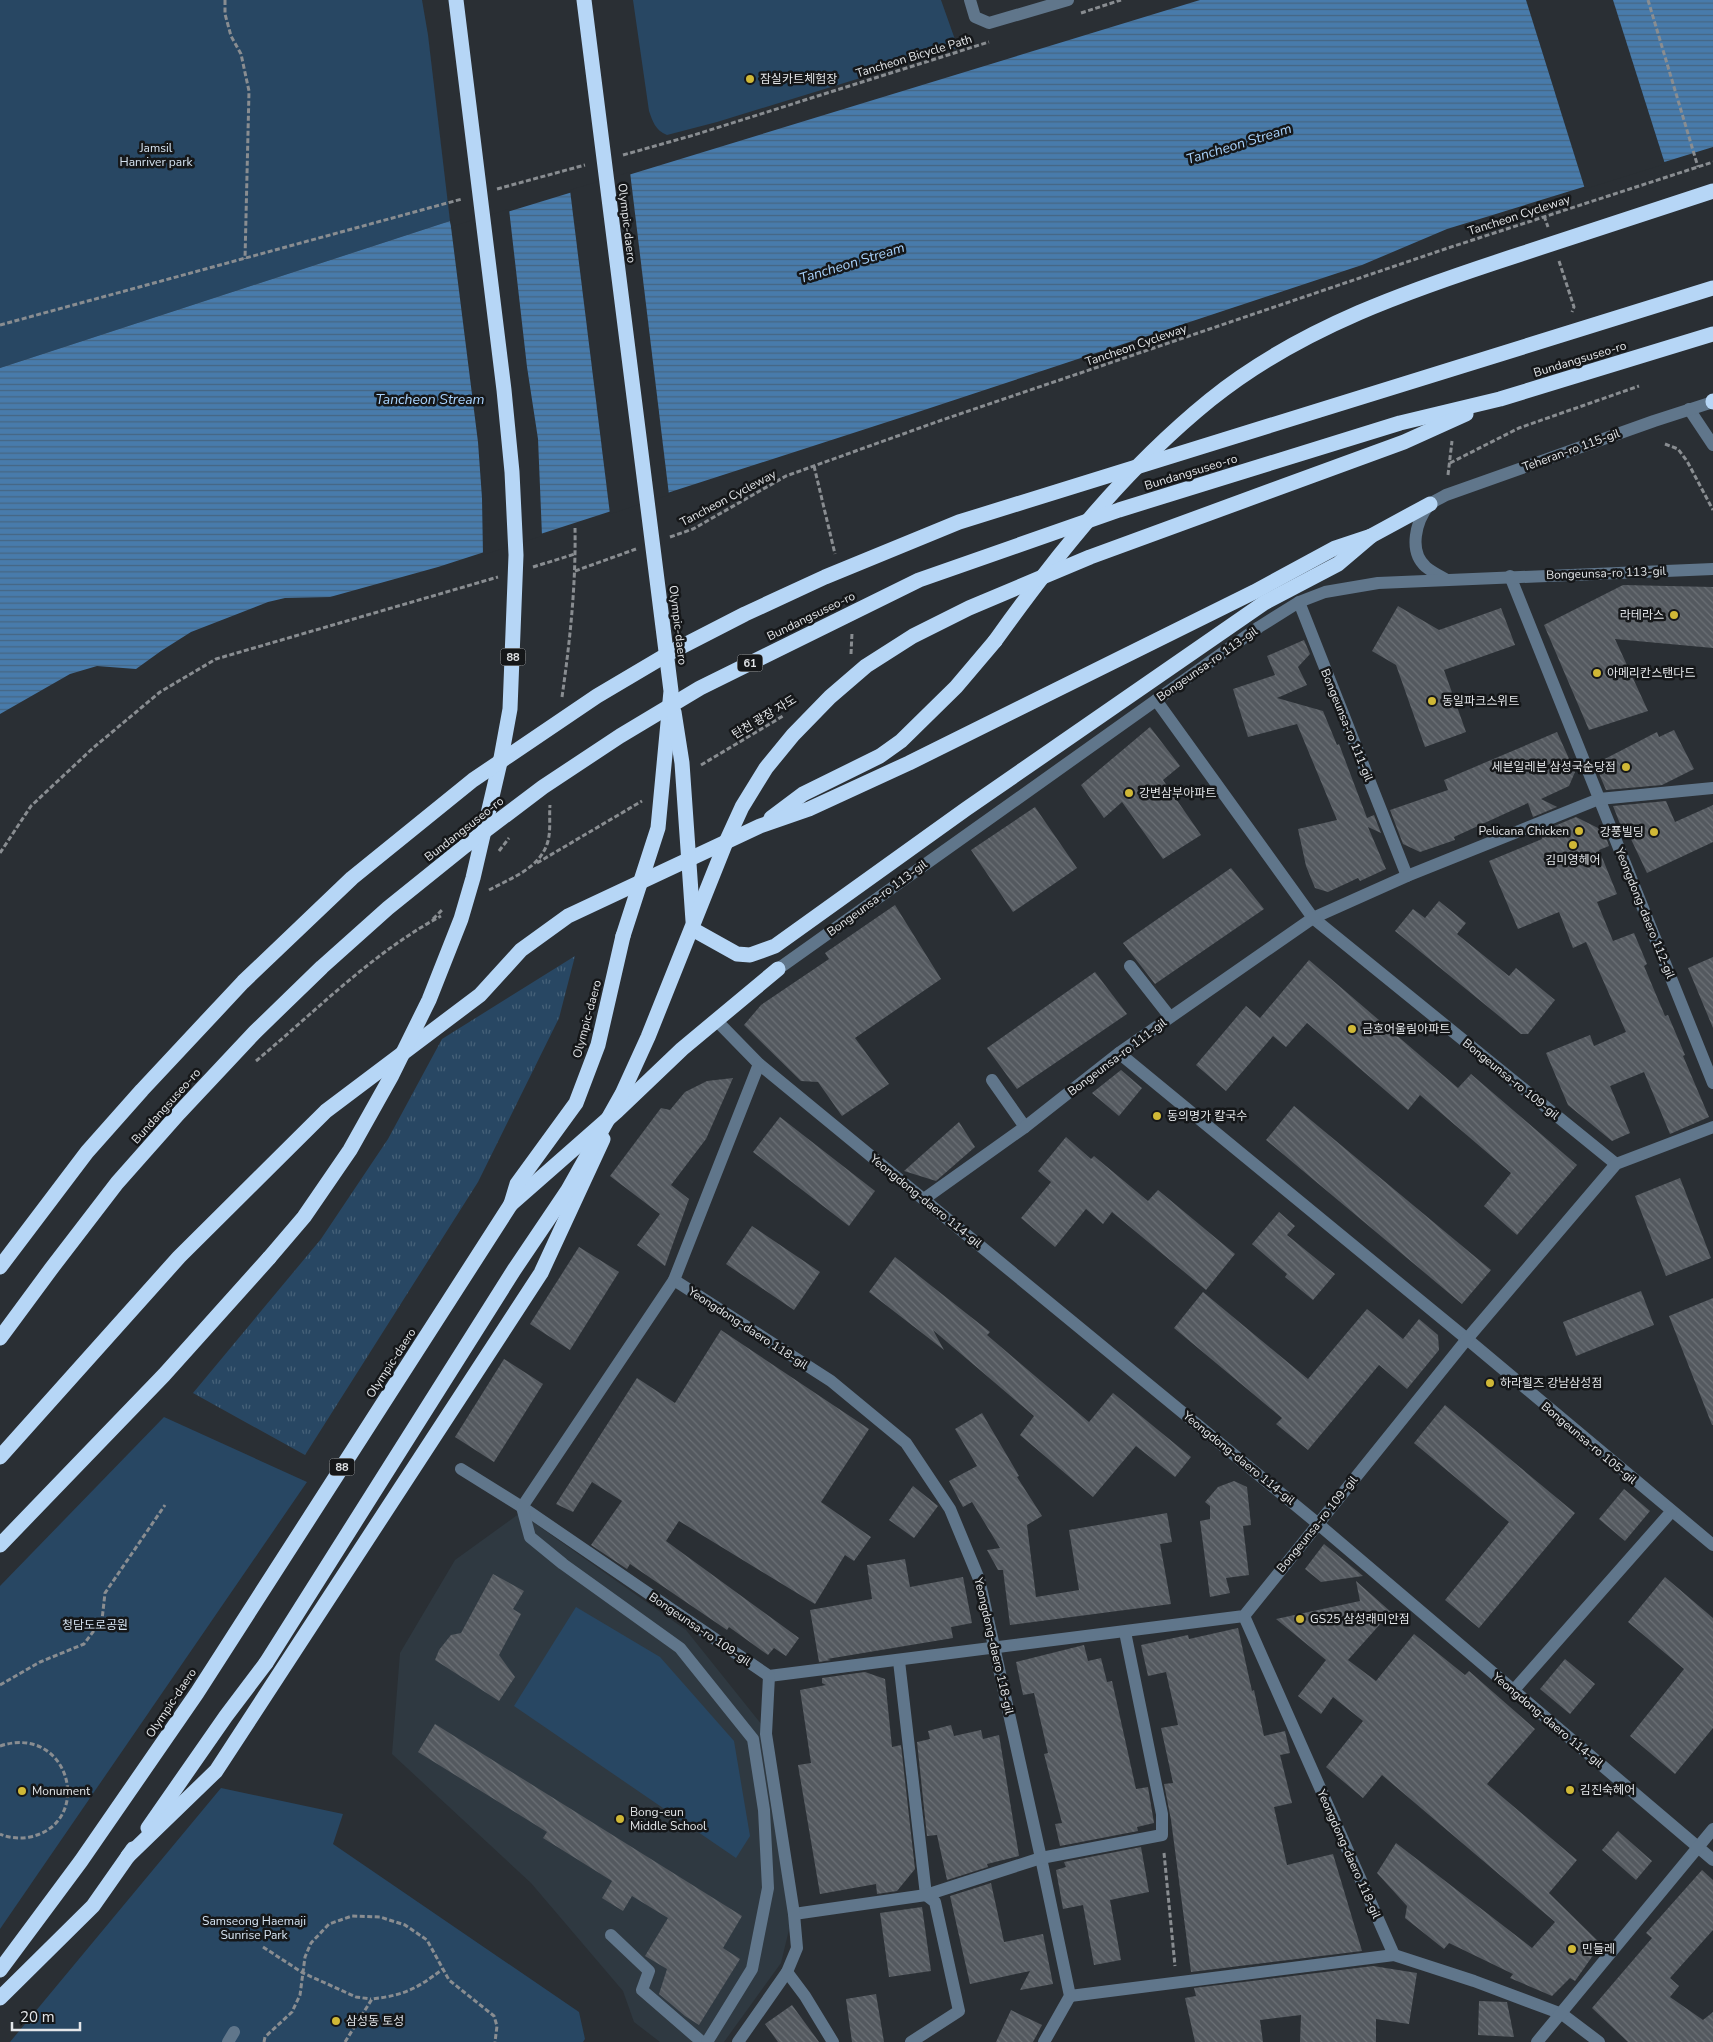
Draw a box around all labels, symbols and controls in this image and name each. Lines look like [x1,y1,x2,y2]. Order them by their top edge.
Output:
street label: Tancheon Bicycle Path [854,31,974,81]
place label: 잠실카트체험장 [760,71,837,87]
marker: 잠실카트체험장 [744,73,756,85]
water label: Tancheon Stream [1184,119,1294,169]
park label: Jamsil Hanriver park [120,140,193,170]
street label: Olympic-daero [614,182,640,264]
street label: Tancheon Cycleway [1466,191,1573,239]
water label: Tancheon Stream [797,238,907,288]
street label: Tancheon Cycleway [1083,320,1190,370]
street label: Bundangsuseo-ro [1532,337,1629,381]
water label: Tancheon Stream [375,390,485,409]
street label: Teheran-ro 115-gil [1520,425,1622,475]
street label: Bundangsuseo-ro [1143,450,1240,494]
street label: Tancheon Cycleway [677,466,780,530]
street label: Bongeunsa-ro 113-gil [1546,563,1667,583]
street label: Olympic-daero [665,584,691,666]
street label: Bundangsuseo-ro [764,588,858,644]
place label: 라테라스 [1620,607,1664,623]
marker: 라테라스 [1668,609,1680,621]
street label: Bongeunsa-ro 113-gil [1153,623,1261,705]
road number: 88 [500,649,526,666]
road number: 61 [738,654,762,671]
place label: 아메리칸스탠다드 [1607,665,1695,681]
street label: Bongeunsa-ro 111-gil [1317,666,1377,784]
marker: 아메리칸스탠다드 [1591,667,1603,679]
street label: 탄천 광장 자도 [729,691,799,743]
place label: 동일파크스위트 [1442,693,1519,709]
marker: 동일파크스위트 [1426,695,1438,707]
place label: 세븐일레븐 삼성국순당점 [1491,759,1616,775]
marker: 세븐일레븐 삼성국순당점 [1620,761,1632,773]
place label: 강변삼부아파트 [1139,785,1216,801]
marker: 강변삼부아파트 [1123,787,1135,799]
street label: Bundangsuseo-ro [421,793,507,865]
place label: Pelicana Chicken [1479,823,1569,839]
place label: 강풍빌딩 [1600,824,1644,840]
marker: Pelicana Chicken [1573,825,1585,837]
marker: 강풍빌딩 [1648,826,1660,838]
marker: 김미영헤어 [1567,839,1579,851]
street label: Yeongdong-daero 112-gil [1611,844,1679,981]
place label: 김미영헤어 [1545,852,1601,868]
street label: Bongeunsa-ro 113-gil [824,856,931,940]
street label: Olympic-daero [569,978,605,1060]
street label: Bongeunsa-ro 111-gil [1064,1014,1170,1099]
place label: 금호어울림아파트 [1362,1021,1450,1037]
marker: 금호어울림아파트 [1346,1023,1358,1035]
street label: Bongeunsa-ro 109-gil [1459,1035,1563,1123]
street label: Bundangsuseo-ro [128,1065,204,1147]
place label: 동의명가 칼국수 [1167,1108,1247,1124]
marker: 동의명가 칼국수 [1151,1110,1163,1122]
street label: Yeongdong-daero 114-gil [866,1150,986,1251]
street label: Yeongdong-daero 118-gil [684,1283,811,1373]
street label: Olympic-daero [362,1325,420,1401]
place label: 하라힐즈 강남삼성점 [1500,1375,1602,1391]
marker: 하라힐즈 강남삼성점 [1484,1377,1496,1389]
street label: Bongeunsa-ro 105-gil [1538,1398,1640,1488]
street label: Yeongdong-daero 114-gil [1179,1407,1299,1508]
road number: 88 [330,1458,354,1475]
street label: Bongeunsa-ro 109-gil [1273,1472,1361,1576]
street label: Yeongdong-daero 118-gil [970,1575,1018,1716]
street label: Bongeunsa-ro 109-gil [646,1589,755,1669]
place label: GS25 삼성래미안점 [1310,1611,1410,1627]
marker: GS25 삼성래미안점 [1294,1613,1306,1625]
park label: 청담도로공원 [62,1617,128,1633]
street label: Olympic-daero [142,1665,200,1741]
street label: Yeongdong-daero 114-gil [1489,1668,1607,1771]
place label: 김진숙헤어 [1580,1782,1635,1798]
place label: Monument [32,1783,91,1799]
marker: 김진숙헤어 [1564,1784,1576,1796]
marker: Monument [16,1785,28,1797]
street label: Yeongdong-daero 118-gil [1313,1786,1385,1922]
place label: Bong-eun Middle School [630,1804,707,1834]
marker: Bong-eun Middle School [614,1813,626,1825]
park label: Samseong Haemaji Sunrise Park [202,1913,306,1943]
place label: 민들레 [1582,1941,1615,1957]
marker: 민들레 [1566,1943,1578,1955]
scale bar [12,2000,80,2032]
text: 20 m [20,2007,55,2027]
place label: 삼성동 토성 [346,2013,404,2029]
marker: 삼성동 토성 [330,2015,342,2027]

